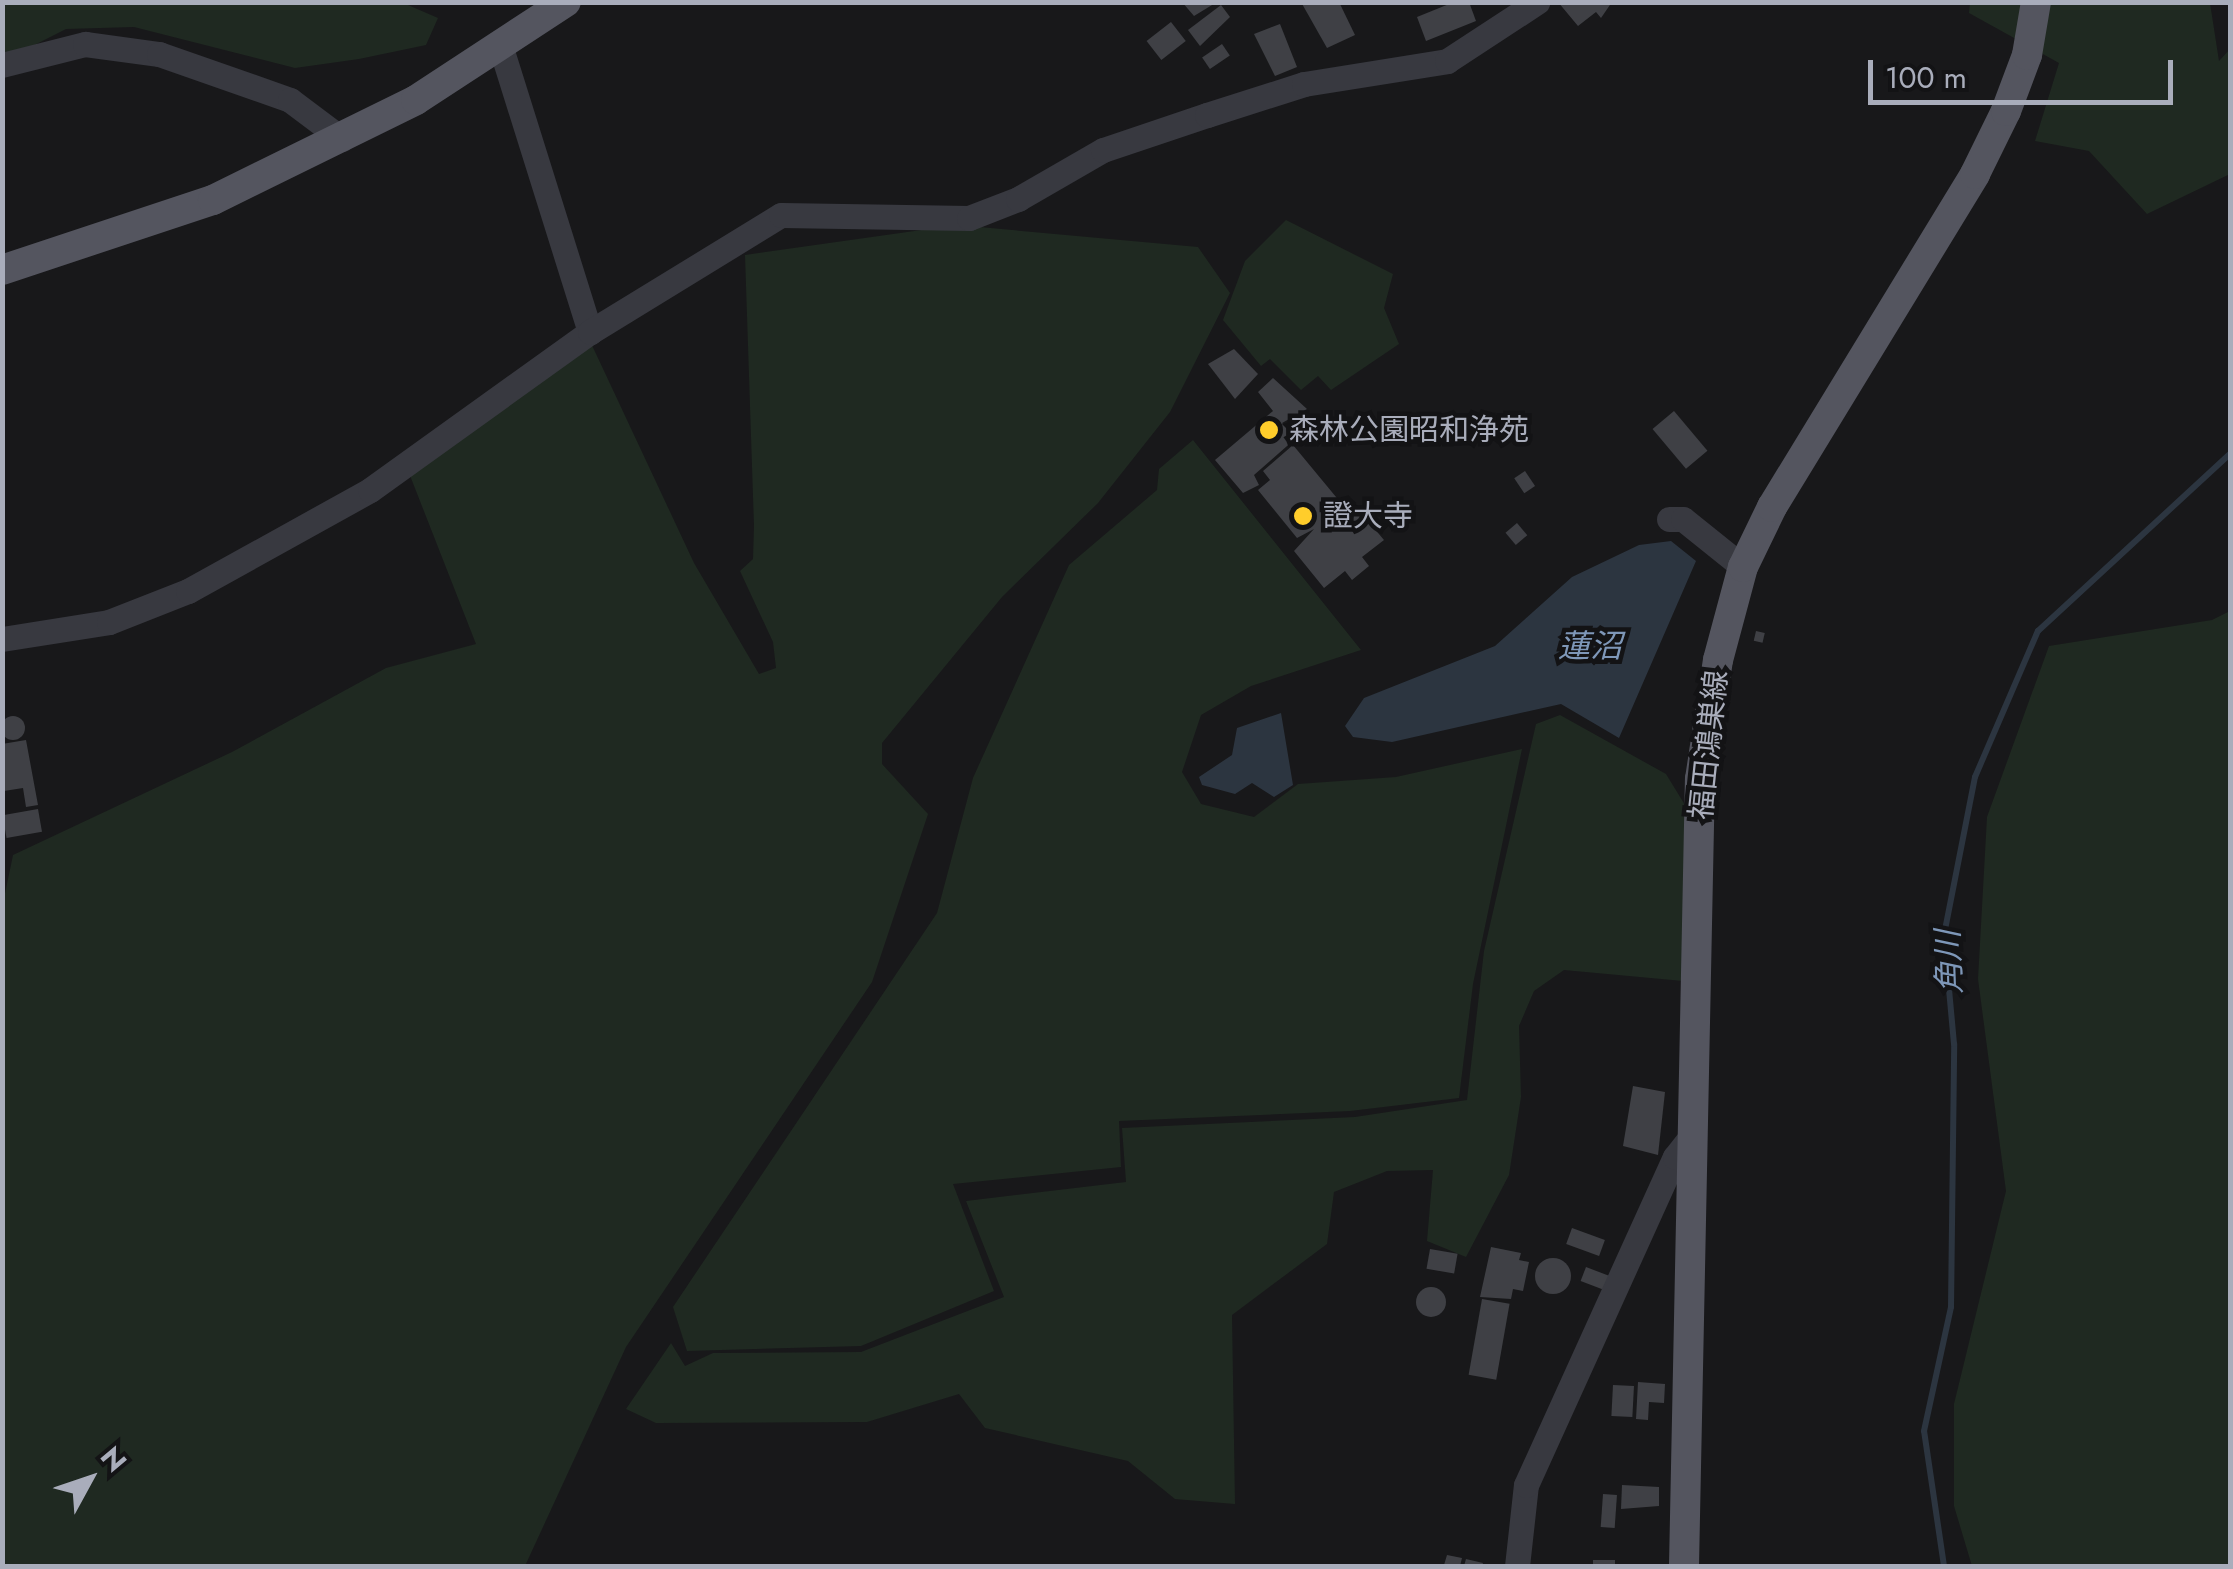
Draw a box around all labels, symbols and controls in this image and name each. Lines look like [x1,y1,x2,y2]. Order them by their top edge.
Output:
scale bar [1873,40,2178,102]
text: 100 m [1885,56,1967,99]
place label: 森林公園昭和浄苑 [1289,412,1529,448]
marker: 森林公園昭和浄苑 [1258,419,1280,441]
place label: 證大寺 [1323,498,1413,534]
marker: 證大寺 [1292,505,1314,527]
water label: 蓮沼 [1558,627,1622,665]
street label: 福田鴻巣線 [1683,669,1735,821]
water label: 角川 [1929,929,1969,995]
north arrow [40,1429,140,1529]
text: N [91,1438,136,1481]

